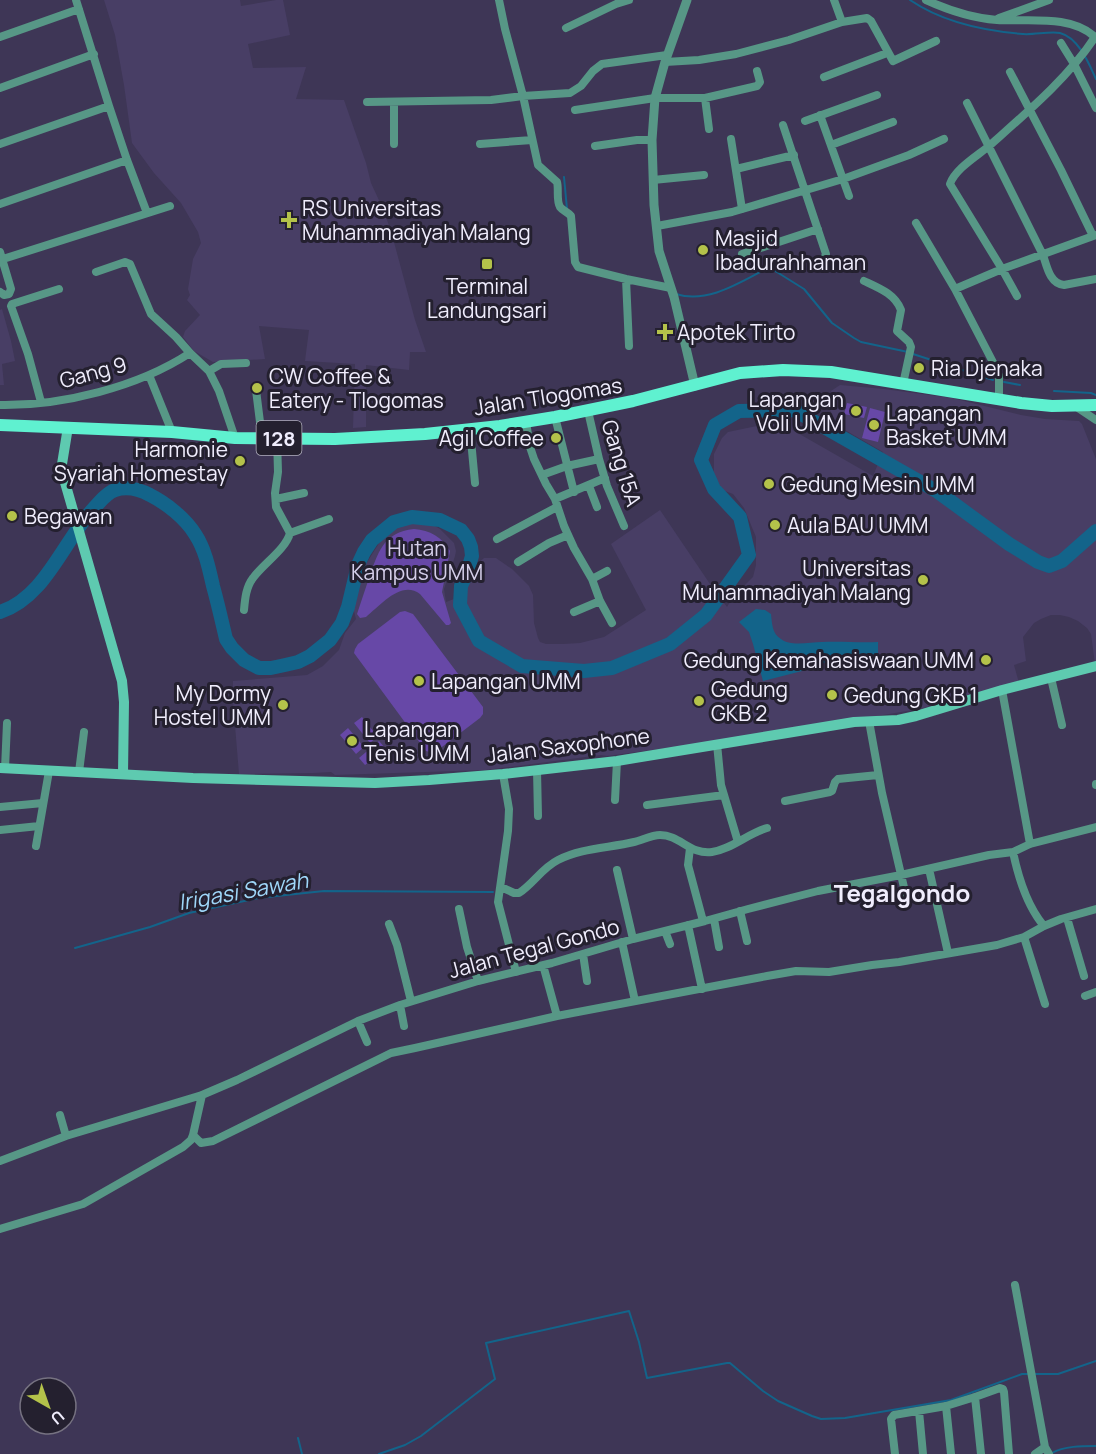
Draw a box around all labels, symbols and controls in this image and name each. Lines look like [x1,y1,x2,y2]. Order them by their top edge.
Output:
place label: RS Universitas Muhammadiyah Malang [302,194,531,246]
marker: RS Universitas Muhammadiyah Malang [280,211,298,229]
place label: Masjid Ibadurahhaman [715,224,866,276]
marker: Masjid Ibadurahhaman [696,243,710,257]
marker: Terminal Landungsari [480,257,494,271]
place label: Terminal Landungsari [427,272,547,324]
place label: Apotek Tirto [677,318,795,346]
marker: Apotek Tirto [658,325,672,339]
street label: Gang 9 [56,350,130,394]
place label: Ria Djenaka [931,354,1043,382]
marker: Ria Djenaka [912,361,926,375]
place label: CW Coffee & Eatery - Tlogomas [269,362,444,414]
street label: Jalan Tlogomas [472,370,624,422]
marker: CW Coffee & Eatery - Tlogomas [250,381,264,395]
place label: Lapangan Voli UMM [748,385,844,437]
place label: Lapangan Basket UMM [886,399,1007,451]
marker: Lapangan Voli UMM [849,404,863,418]
street label: Gang 15A [596,416,648,510]
marker: Lapangan Basket UMM [867,418,881,432]
road number: 128 [256,421,302,455]
place label: Agil Coffee [439,424,544,452]
marker: Agil Coffee [549,431,563,445]
place label: Harmonie Syariah Homestay [54,435,228,487]
marker: Harmonie Syariah Homestay [233,454,247,468]
place label: Gedung Mesin UMM [781,470,975,498]
marker: Gedung Mesin UMM [762,477,776,491]
place label: Begawan [24,502,112,530]
marker: Begawan [5,509,19,523]
place label: Aula BAU UMM [787,511,928,539]
marker: Aula BAU UMM [768,518,782,532]
park label: Hutan Kampus UMM [351,534,483,586]
place label: Universitas Muhammadiyah Malang [682,554,911,606]
marker: Universitas Muhammadiyah Malang [916,573,930,587]
place label: Gedung Kemahasiswaan UMM [684,646,974,674]
marker: Gedung Kemahasiswaan UMM [979,653,993,667]
place label: Lapangan UMM [431,667,581,695]
marker: Lapangan UMM [412,674,426,688]
place label: Gedung GKB 2 [711,675,788,727]
place label: My Dormy Hostel UMM [154,679,271,731]
place label: Gedung GKB 1 [844,681,978,709]
marker: Gedung GKB 1 [825,688,839,702]
marker: Gedung GKB 2 [692,694,706,708]
marker: My Dormy Hostel UMM [276,698,290,712]
place label: Lapangan Tenis UMM [364,715,469,767]
street label: Jalan Saxophone [485,721,651,769]
marker: Lapangan Tenis UMM [345,734,359,748]
water label: Irigasi Sawah [176,865,311,917]
district label: Tegalgondo [834,876,970,909]
street label: Jalan Tegal Gondo [446,912,622,984]
north arrow [18,1376,78,1436]
text: U [46,1405,69,1430]

